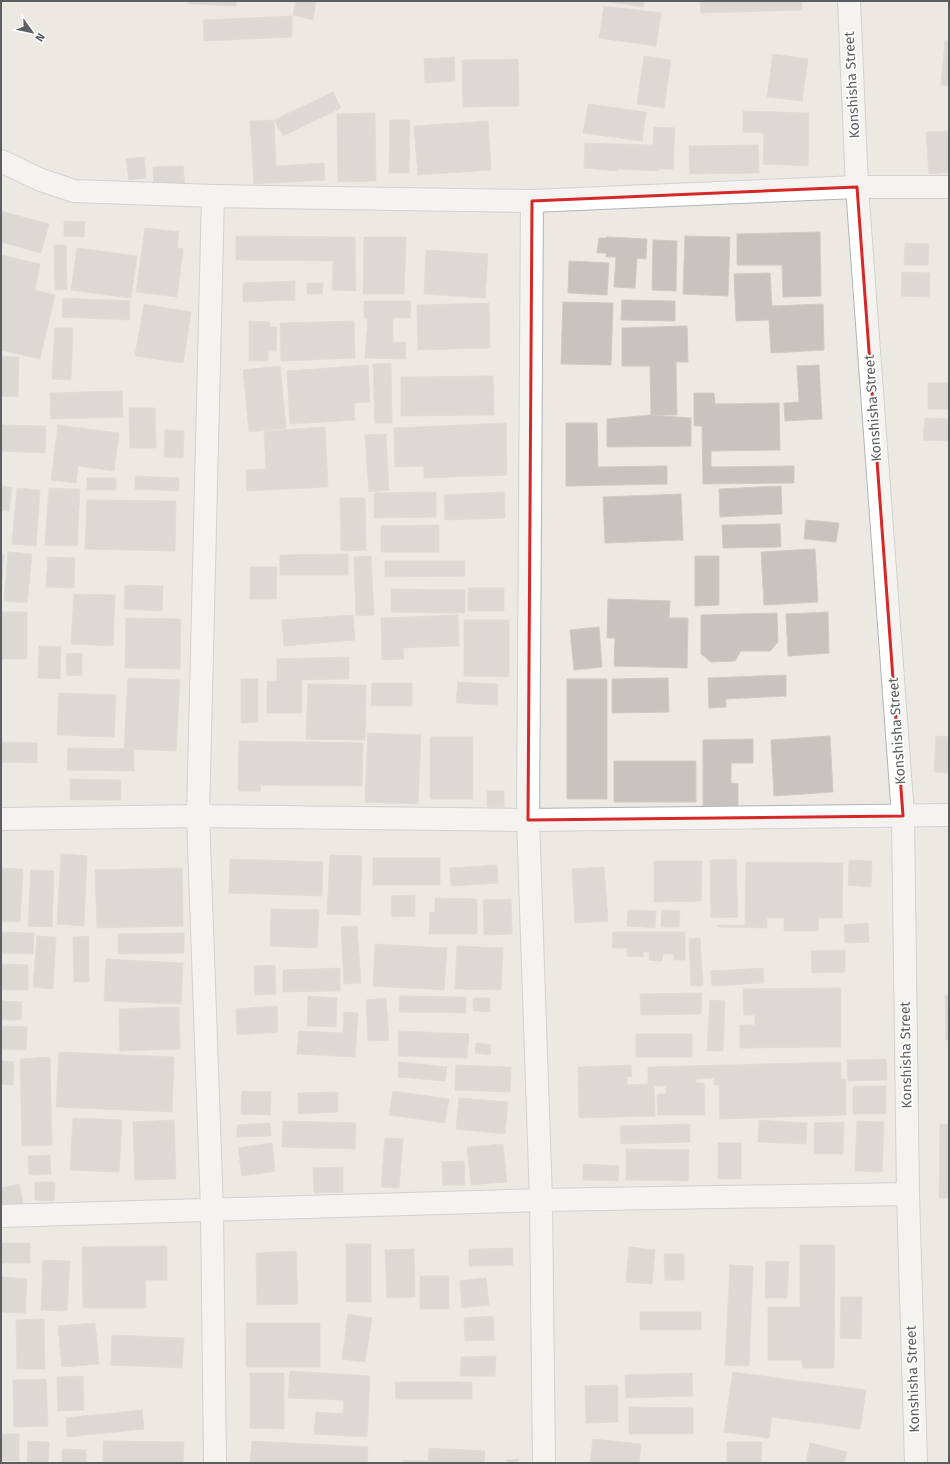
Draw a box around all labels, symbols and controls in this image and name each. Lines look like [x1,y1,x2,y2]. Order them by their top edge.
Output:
north arrow [12,12,52,52]
street label: Konshisha Street [841,30,863,139]
text: N [33,31,47,44]
street label: Konshisha Street [861,353,885,462]
street label: Konshisha Street [885,676,909,785]
street label: Konshisha Street [897,1000,915,1109]
street label: Konshisha Street [903,1324,923,1433]

